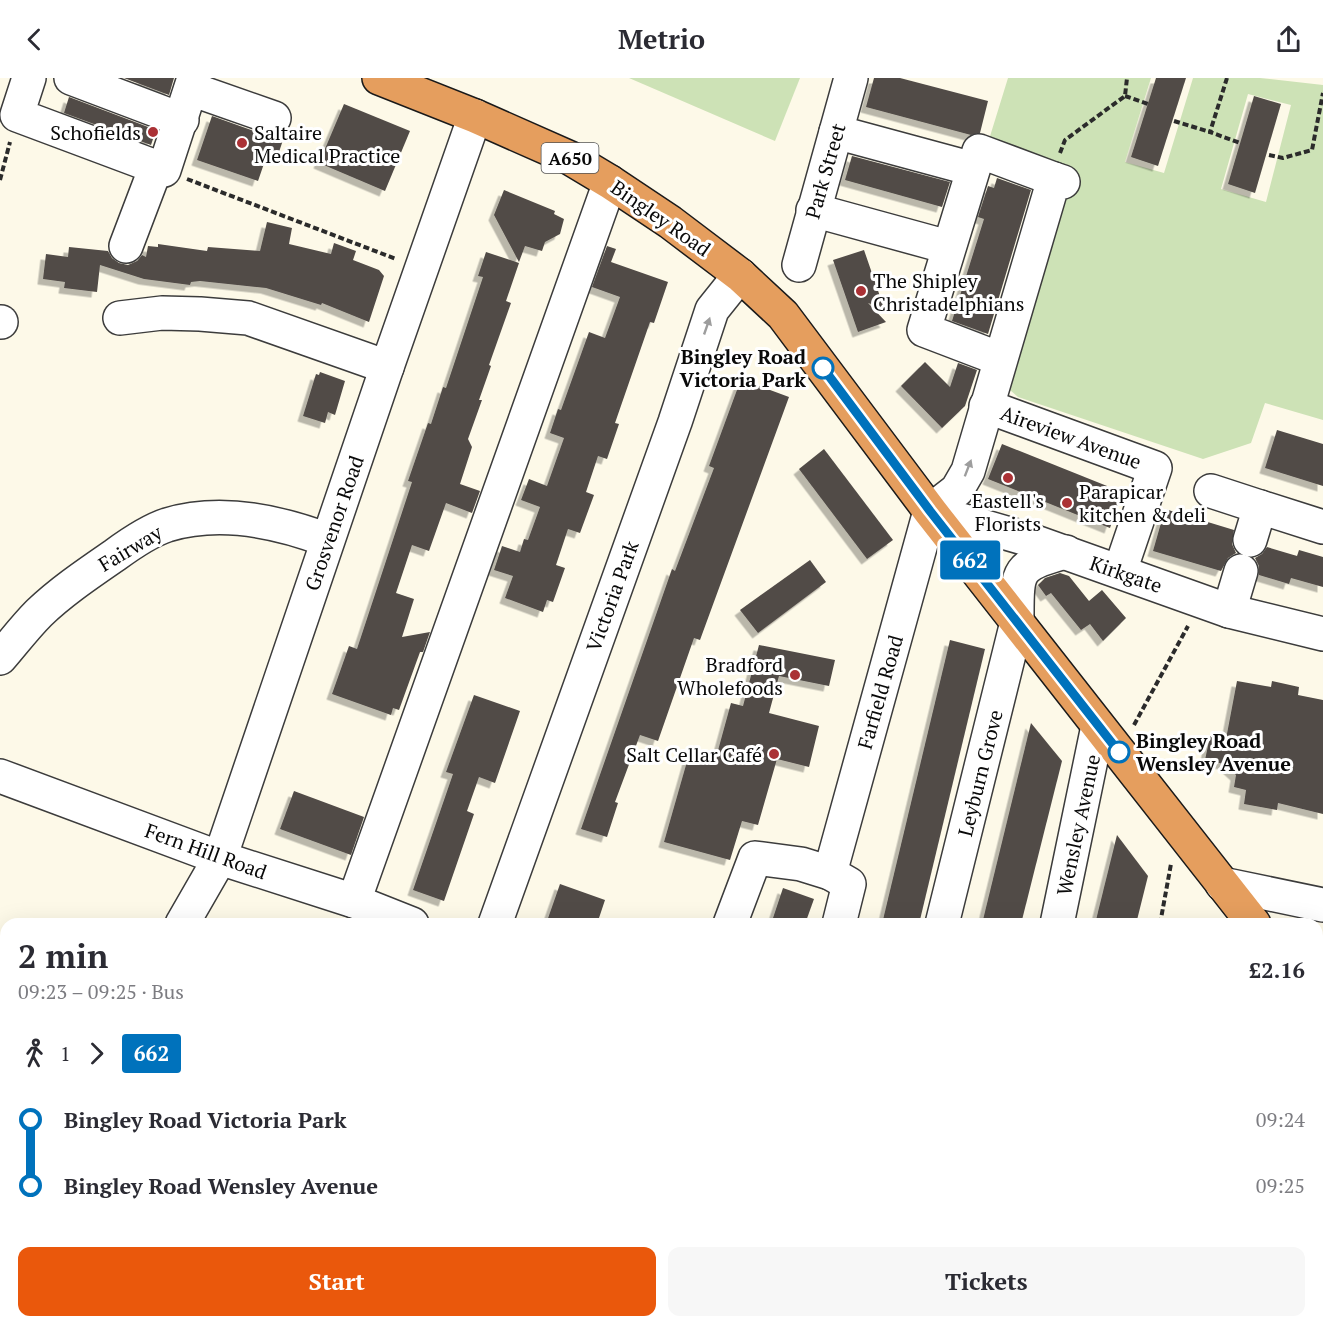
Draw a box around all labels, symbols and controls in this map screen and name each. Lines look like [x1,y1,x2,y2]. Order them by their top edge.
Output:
text: Metrio [618,21,705,57]
icon: back [18,23,51,56]
icon: share [1272,23,1305,56]
place label: Schofields [50,119,141,146]
place label: Saltaire Medical Practice [254,119,400,169]
street label: Park Street [798,120,852,222]
marker: Schofields [146,125,160,139]
marker: Saltaire Medical Practice [235,136,249,150]
road number: A650 [542,143,598,173]
street label: Bingley Road [606,174,716,262]
place label: The Shipley Christadelphians [873,267,1024,317]
marker: The Shipley Christadelphians [854,284,868,298]
one-way arrow [702,317,712,335]
place label: Bingley Road Victoria Park [679,343,806,393]
marker: Bingley Road Victoria Park [812,357,834,379]
street label: Aireview Avenue [997,399,1145,475]
street label: Grosvenor Road [298,452,370,594]
one-way arrow [964,459,973,477]
marker: Eastell's Florists [1001,471,1015,485]
place label: Parapicar kitchen & deli [1079,478,1206,528]
place label: Eastell's Florists [972,487,1044,537]
marker: Parapicar kitchen & deli [1060,496,1074,510]
street label: Fairway [93,518,168,578]
street label: Victoria Park [579,536,645,655]
line badge: 662 [936,540,1004,580]
text: 662 [952,546,988,574]
street label: Kirkgate [1086,549,1166,599]
street label: Farfield Road [851,632,909,752]
place label: Bradford Wholefoods [677,651,783,701]
marker: Bradford Wholefoods [788,668,802,682]
street label: Leyburn Grove [951,707,1009,839]
place label: Bingley Road Wensley Avenue [1136,727,1291,777]
place label: Salt Cellar Café [626,741,762,768]
marker: Bingley Road Wensley Avenue [1108,741,1130,763]
marker: Salt Cellar Café [767,747,781,761]
street label: Wensley Avenue [1050,752,1106,898]
street label: Fern Hill Road [141,817,271,885]
text: 2 min [18,934,108,977]
text: £2.16 [1249,955,1305,984]
text: 09:23 – 09:25 · Bus [18,978,184,1005]
icon: walk [18,1037,51,1070]
icon: forward [80,1037,113,1070]
text: 662 [134,1039,169,1067]
text: 1 [60,1040,71,1067]
text: Bingley Road Victoria Park [64,1105,347,1134]
text: 09:24 [1256,1106,1305,1133]
text: Bingley Road Wensley Avenue [64,1171,378,1200]
text: 09:25 [1256,1172,1305,1199]
button: Start [18,1247,656,1316]
button: Tickets [668,1247,1305,1316]

